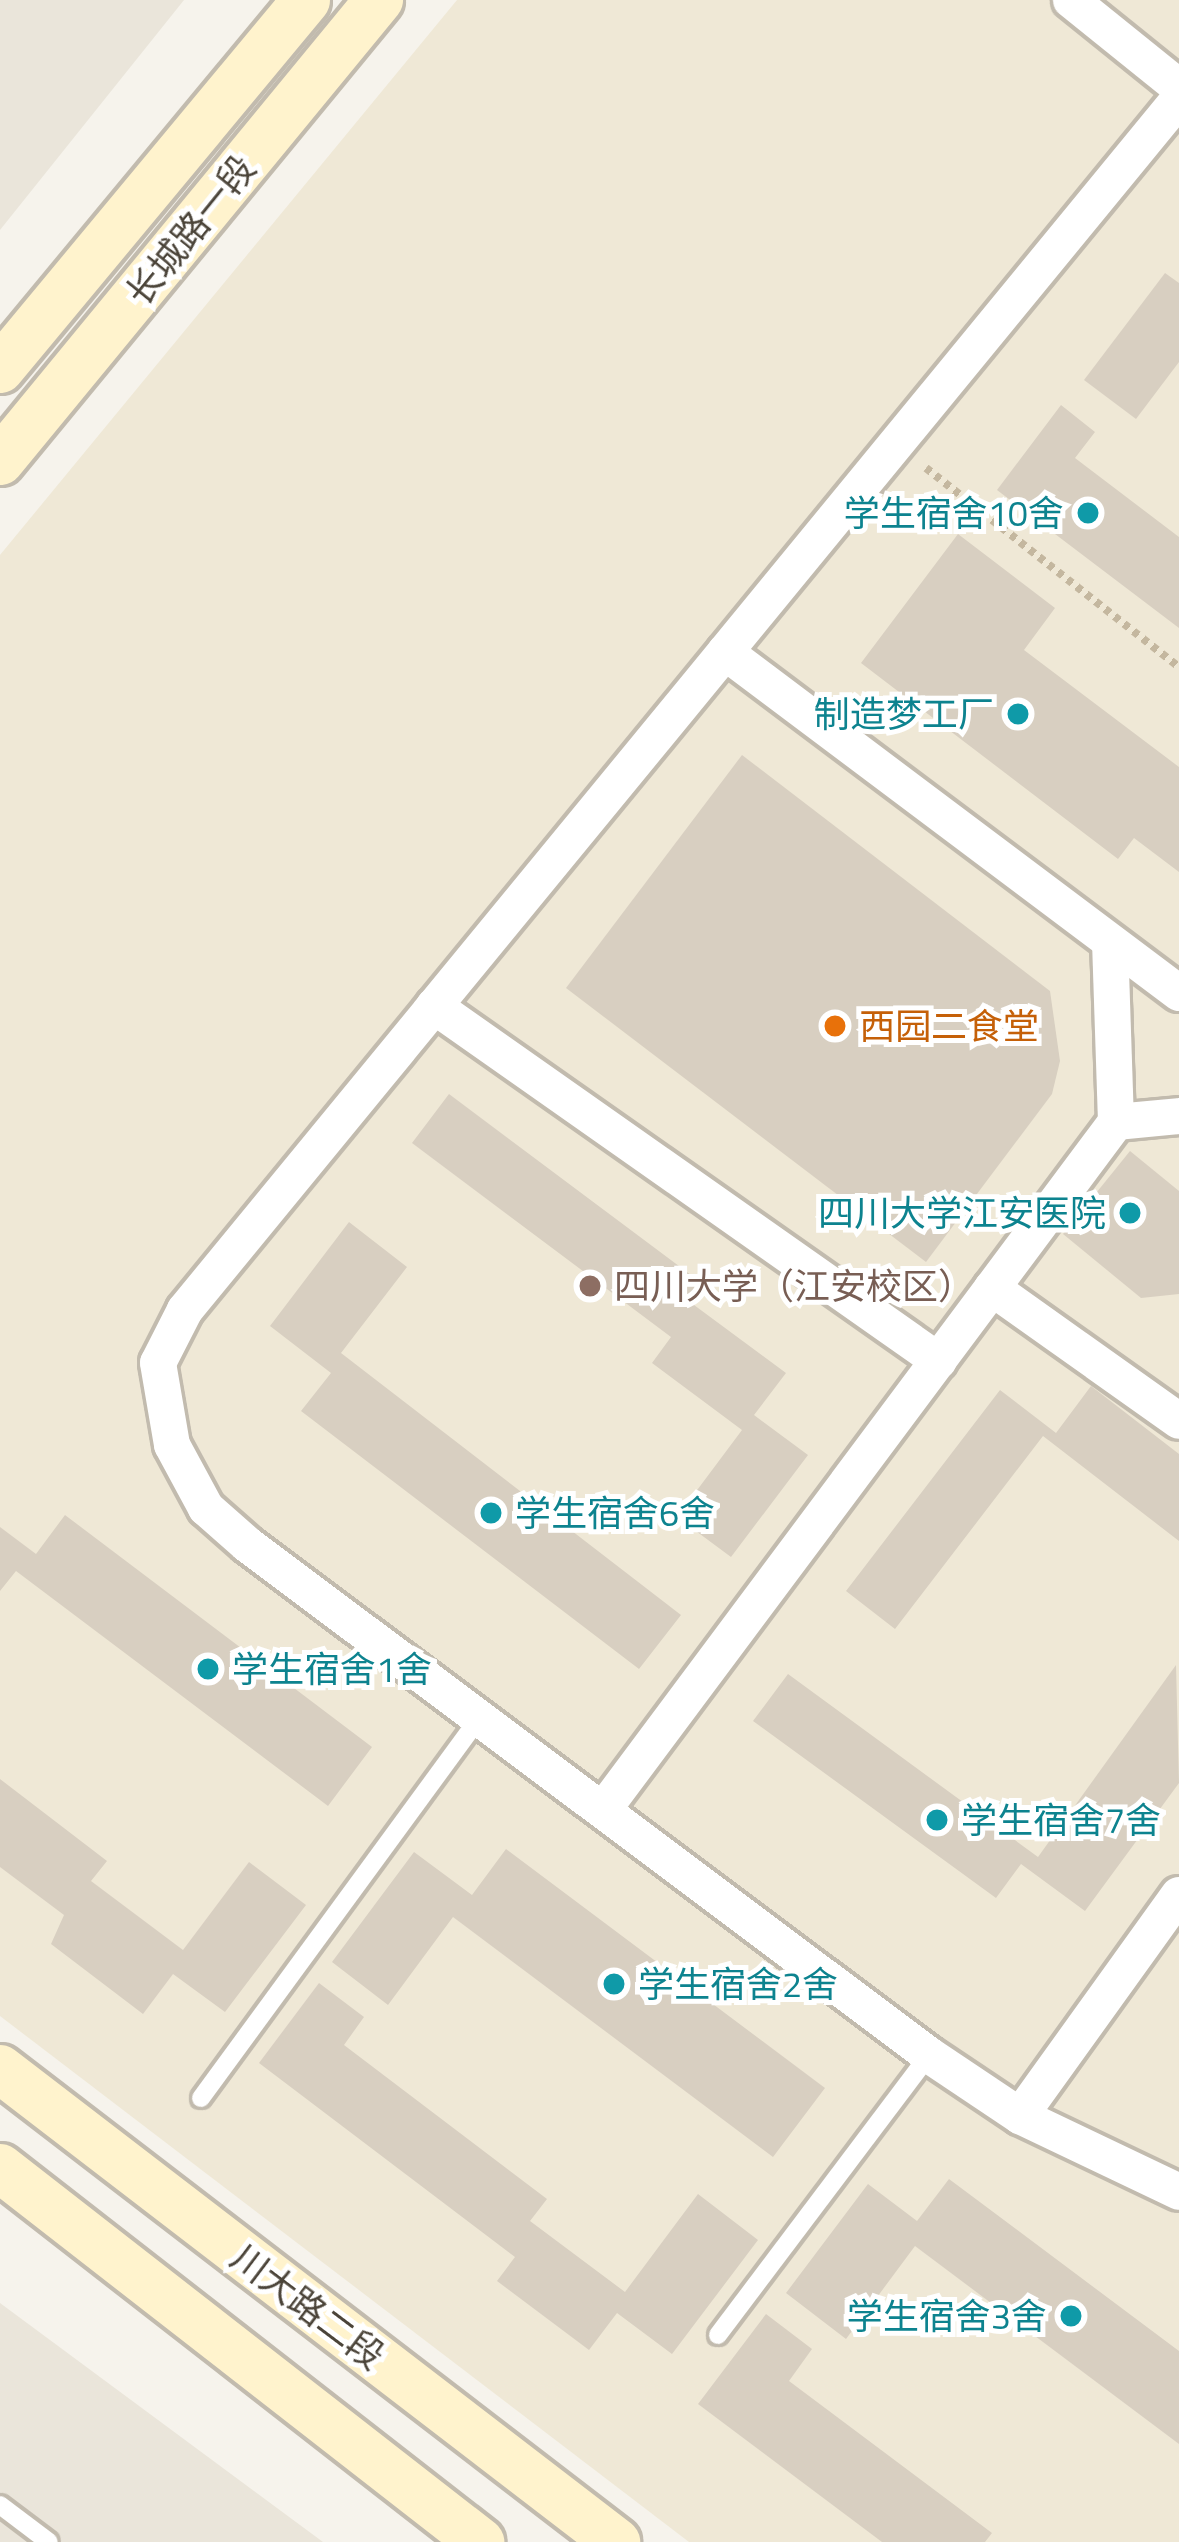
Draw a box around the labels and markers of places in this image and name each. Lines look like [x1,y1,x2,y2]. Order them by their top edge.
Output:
place label: 学生宿舍10舍 [844,491,1064,535]
marker: 学生宿舍10舍 [1075,500,1101,526]
place label: 制造梦工厂 [814,692,994,736]
marker: 制造梦工厂 [1005,701,1031,727]
place label: 西园二食堂 [859,1004,1039,1048]
marker: 西园二食堂 [822,1013,848,1039]
place label: 四川大学江安医院 [818,1191,1106,1235]
marker: 四川大学江安医院 [1117,1200,1143,1226]
place label: 四川大学（江安校区） [614,1264,974,1308]
marker: 四川大学（江安校区） [577,1273,603,1299]
place label: 学生宿舍6舍 [515,1491,715,1535]
marker: 学生宿舍6舍 [478,1500,504,1526]
place label: 学生宿舍1舍 [232,1647,432,1691]
marker: 学生宿舍1舍 [195,1656,221,1682]
place label: 学生宿舍7舍 [961,1798,1161,1842]
marker: 学生宿舍7舍 [924,1807,950,1833]
place label: 学生宿舍2舍 [638,1962,838,2006]
marker: 学生宿舍2舍 [601,1971,627,1997]
place label: 学生宿舍3舍 [847,2294,1047,2338]
marker: 学生宿舍3舍 [1058,2303,1084,2329]

